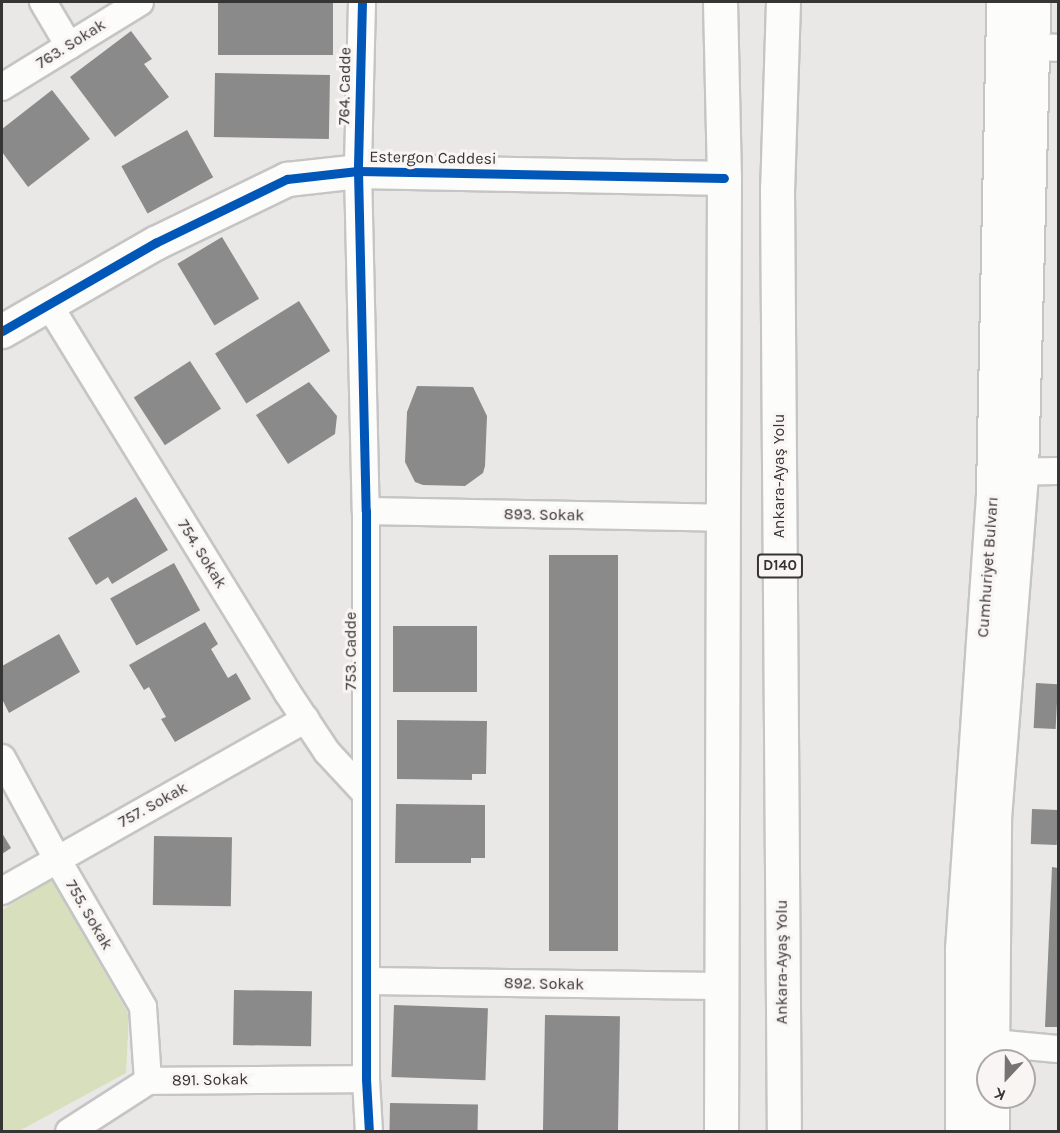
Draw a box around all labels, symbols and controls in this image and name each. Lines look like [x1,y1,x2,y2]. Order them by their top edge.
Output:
street label: 763. Sokak [33,15,109,73]
street label: 764. Cadde [335,47,355,125]
street label: Estergon Caddesi [369,147,497,169]
street label: Ankara-Ayaş Yolu [769,414,789,538]
street label: Cumhuriyet Bulvarı [973,496,1003,638]
street label: 893. Sokak [504,505,584,525]
street label: 754. Sokak [173,516,231,592]
road number: D140 [756,554,804,578]
street label: 753. Cadde [341,612,361,690]
street label: 757. Sokak [115,778,191,832]
street label: 755. Sokak [61,877,117,953]
street label: Ankara-Ayaş Yolu [772,900,792,1024]
street label: 892. Sokak [504,974,584,994]
north arrow [976,1049,1036,1109]
street label: 891. Sokak [172,1070,248,1090]
text: K [991,1084,1008,1105]

